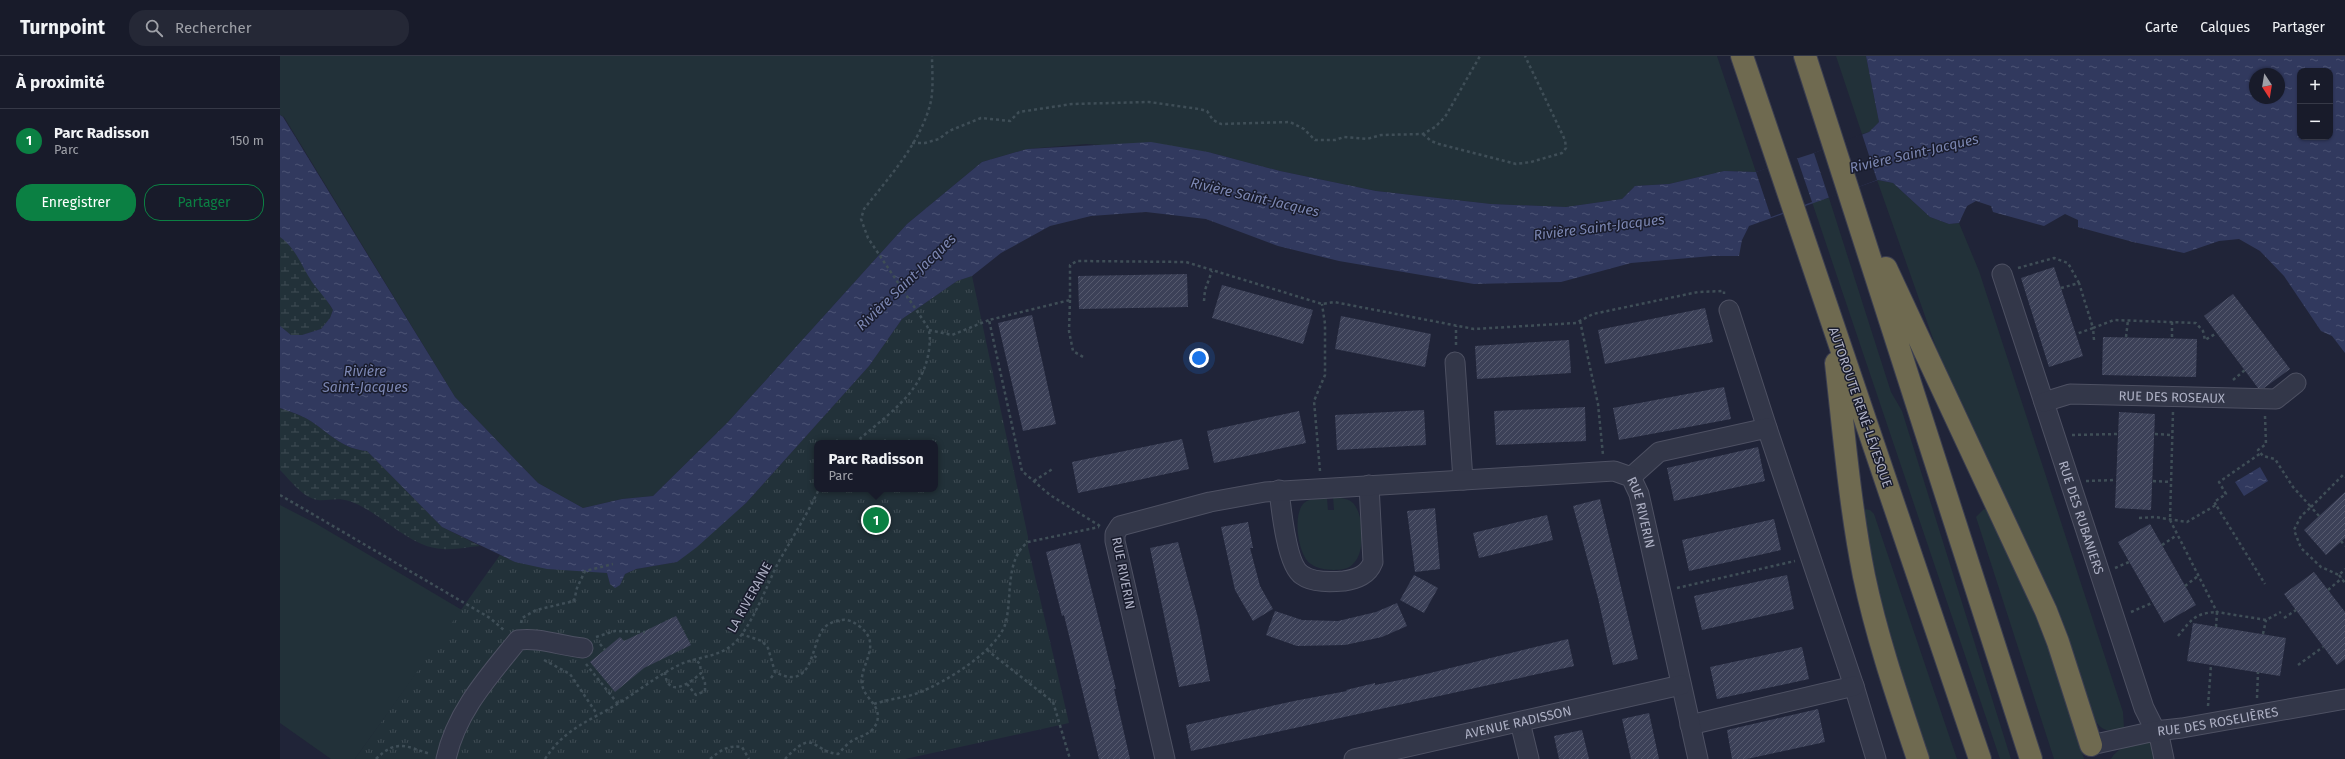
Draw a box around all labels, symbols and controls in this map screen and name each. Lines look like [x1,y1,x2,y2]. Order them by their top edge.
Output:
search box [129,10,409,46]
text: Turnpoint [20,16,105,39]
icon: search [143,17,165,39]
text: Rechercher [175,19,251,37]
text: Carte [2145,19,2178,36]
text: Calques [2200,19,2250,36]
text: Partager [2272,19,2325,36]
north arrow [2249,68,2285,104]
map controls [2297,68,2333,140]
button: + [2297,68,2333,104]
text: À proximité [16,72,105,93]
button: − [2297,104,2333,140]
text: Parc Radisson [54,124,149,142]
water label: Rivière Saint-Jacques [1848,130,1981,177]
text: 1 [26,133,32,148]
text: 150 m [230,133,264,148]
text: Parc [54,142,79,157]
water label: Rivière Saint-Jacques [1189,174,1321,221]
button: Enregistrer [16,184,136,221]
button: Partager [144,184,264,221]
water label: Rivière Saint-Jacques [1533,211,1666,244]
water label: Rivière Saint-Jacques [853,230,960,334]
street label: AUTOROUTE RENÉ-LÉVESQUE [1826,325,1895,489]
your location [1189,348,1209,368]
water label: Rivière Saint-Jacques [321,363,408,396]
street label: RUE DES ROSEAUX [2118,388,2225,406]
popup [814,440,938,492]
text: Parc Radisson [828,450,924,468]
street label: RUE DES RUBANIERS [2056,459,2107,576]
text: Parc [828,468,853,483]
street label: RUE RIVERIN [1624,474,1658,550]
pin: 1 [863,505,889,535]
street label: RUE RIVERIN [1109,536,1138,610]
street label: LA RIVERAINE [724,559,775,635]
street label: AVENUE RADISSON [1463,703,1573,742]
street label: RUE DES ROSELIÈRES [2156,704,2279,739]

